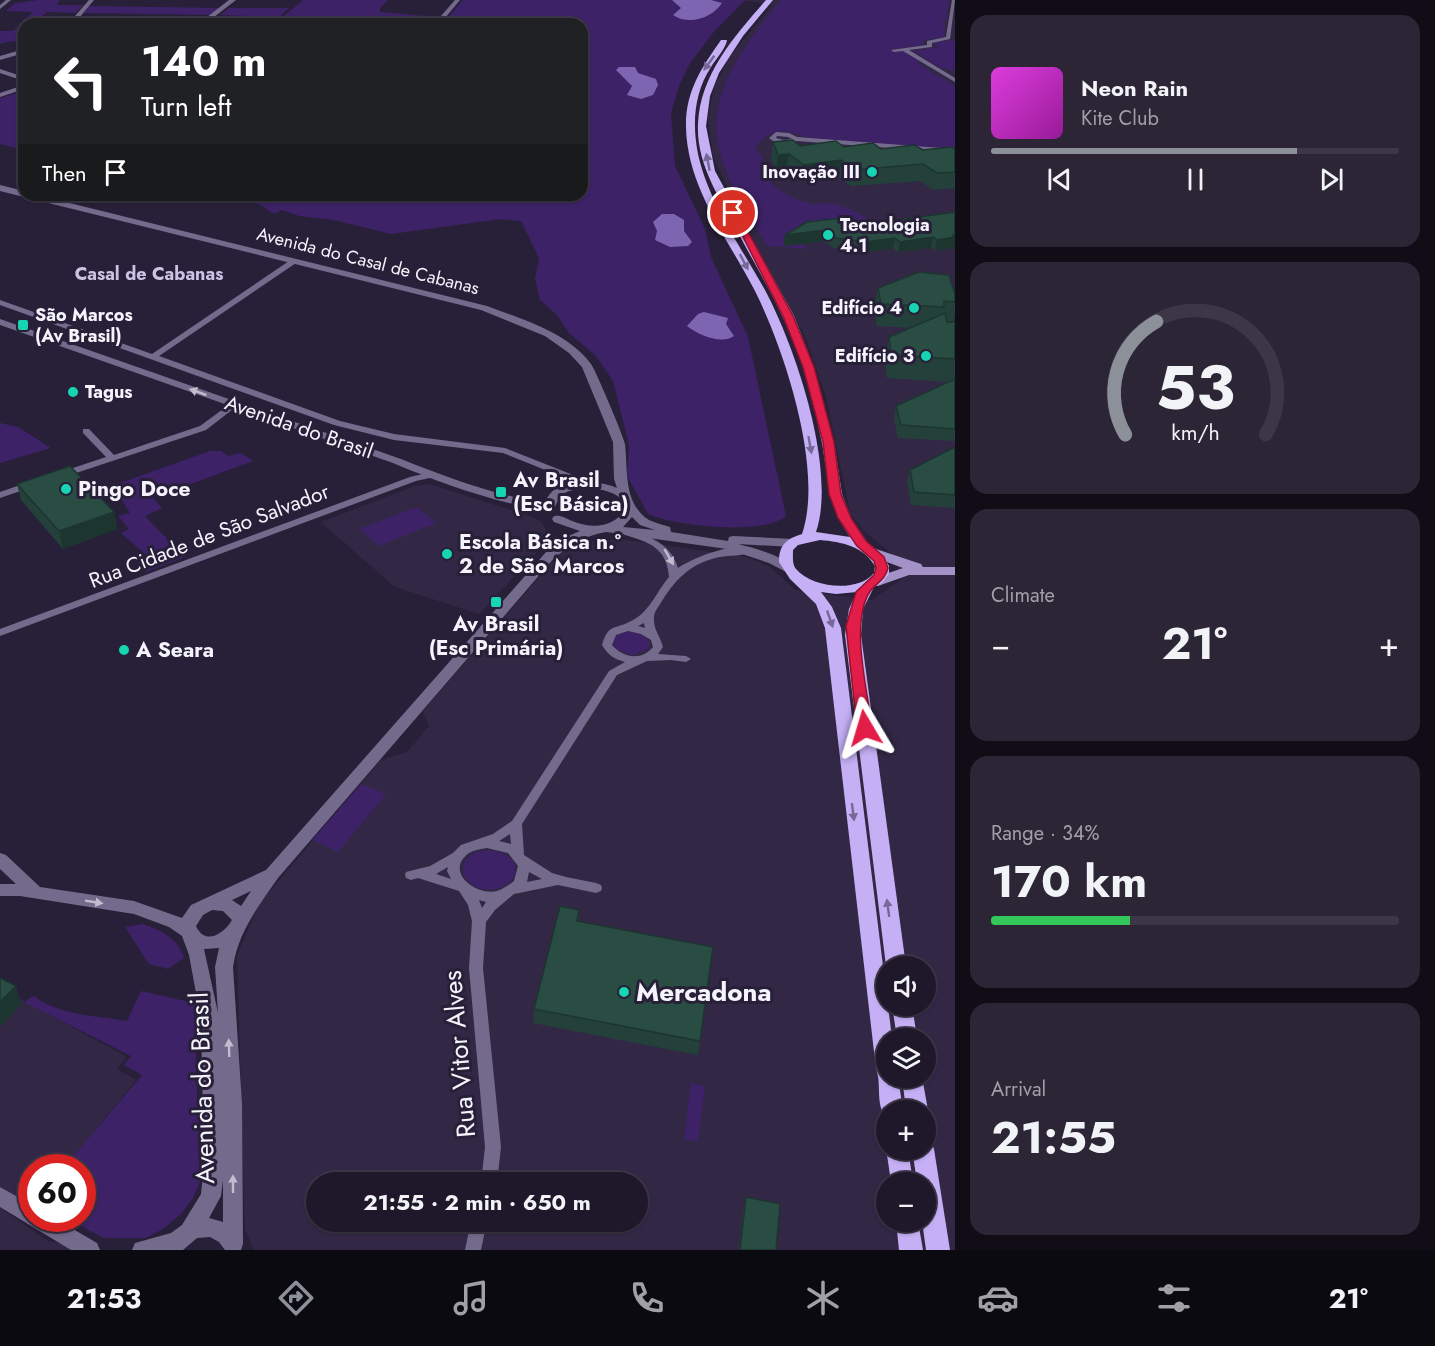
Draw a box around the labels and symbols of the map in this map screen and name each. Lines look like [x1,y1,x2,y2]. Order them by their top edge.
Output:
one-way arrow [703,54,715,70]
one-way arrow [703,152,712,171]
place label: Inovação III [762,159,860,185]
marker: Inovação III [865,165,879,179]
pin [707,187,758,238]
place label: Tecnologia 4.1 [840,212,930,259]
street label: Avenida do Casal de Cabanas [254,221,482,301]
marker: Tecnologia 4.1 [821,228,835,242]
one-way arrow [739,254,749,271]
district label: Casal de Cabanas [75,261,223,287]
place label: Edifício 4 [821,295,902,321]
marker: Edifício 4 [907,301,921,315]
place label: São Marcos (Av Brasil) [35,302,133,349]
marker: São Marcos (Av Brasil) [16,318,30,332]
place label: Edifício 3 [835,343,914,369]
marker: Edifício 3 [919,349,933,363]
place label: Tagus [85,379,133,405]
marker: Tagus [66,385,80,399]
one-way arrow [189,386,207,396]
street label: Avenida do Brasil [221,388,377,466]
one-way arrow [805,435,814,454]
place label: Av Brasil (Esc Básica) [512,465,629,519]
place label: Pingo Doce [78,474,191,504]
street label: Rua Cidade de São Salvador [85,476,334,596]
marker: Pingo Doce [59,482,73,496]
marker: Av Brasil (Esc Básica) [494,485,508,499]
place label: Escola Básica n.º 2 de São Marcos [459,527,625,581]
marker: Escola Básica n.º 2 de São Marcos [440,547,454,561]
one-way arrow [664,549,674,566]
marker: Av Brasil (Esc Primária) [489,595,503,609]
place label: Av Brasil (Esc Primária) [429,609,563,663]
one-way arrow [825,610,835,628]
place label: A Seara [135,635,214,665]
marker: A Seara [117,643,131,657]
position arrow [833,696,897,760]
one-way arrow [848,803,858,822]
one-way arrow [84,898,103,907]
one-way arrow [883,899,892,918]
street label: Rua Vitor Alves [433,969,485,1139]
place label: Mercadona [636,973,772,1011]
marker: Mercadona [617,985,631,999]
street label: Avenida do Brasil [180,991,224,1185]
one-way arrow [224,1038,233,1057]
speed limit sign: 60 [18,1154,96,1232]
one-way arrow [228,1175,238,1194]

